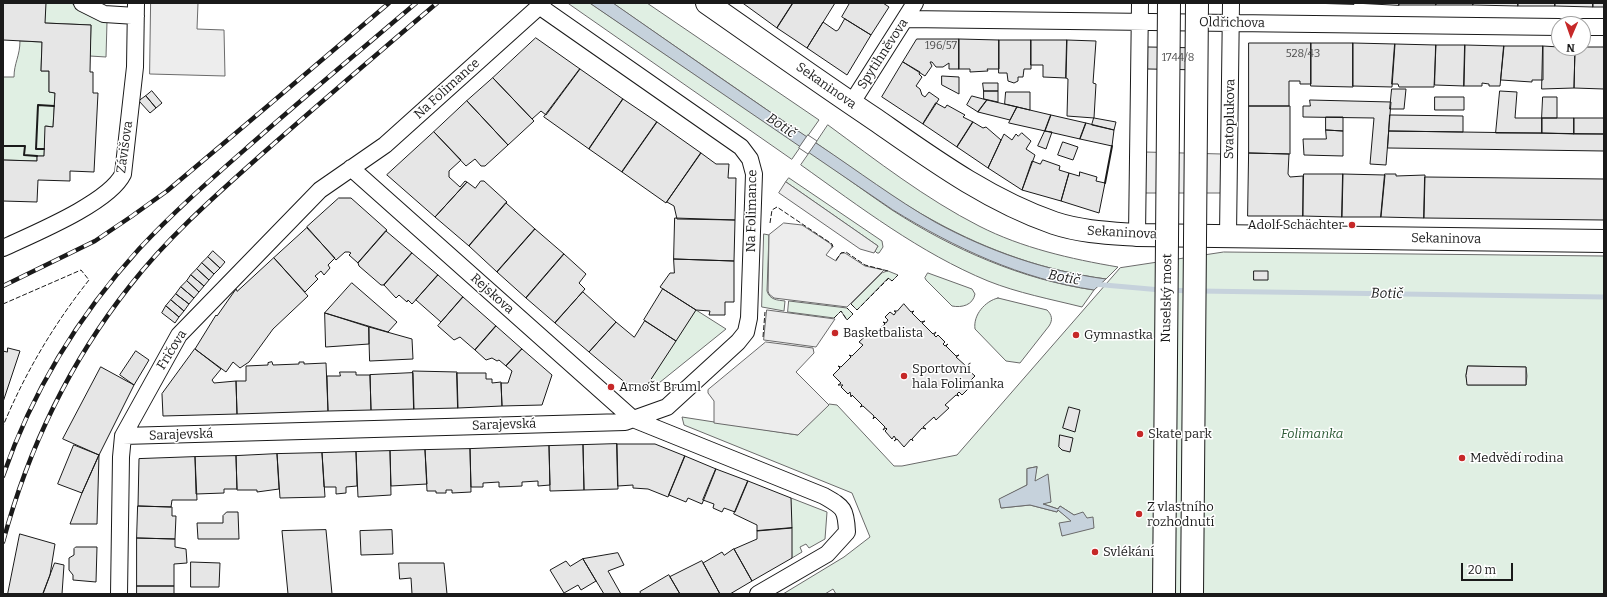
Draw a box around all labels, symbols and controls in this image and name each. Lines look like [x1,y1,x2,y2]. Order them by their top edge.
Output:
street label: Oldřichova [1199,15,1265,31]
street label: Spytihněvova [854,16,912,92]
north arrow [1551,16,1591,56]
house number: 196/57 [925,39,957,53]
text: N [1566,41,1575,54]
house number: 528/43 [1286,47,1320,61]
house number: 1744/8 [1162,51,1194,65]
street label: Na Folimance [411,55,483,123]
street label: Sekaninova [793,60,859,112]
street label: Svatoplukova [1221,79,1239,159]
water label: Botič [763,110,799,142]
street label: Závišova [114,120,136,174]
street label: Na Folimance [743,169,761,253]
place label: Adolf Schӓchter [1248,217,1344,233]
marker: Adolf Schӓchter [1347,220,1357,230]
street label: Sekaninova [1087,223,1157,243]
street label: Sekaninova [1411,231,1481,247]
street label: Nuselský most [1158,253,1176,343]
water label: Botič [1047,267,1081,289]
street label: Rejskova [467,271,517,317]
water label: Botič [1371,285,1403,303]
place label: Basketbalista [843,325,923,341]
street label: Fričova [154,327,190,373]
place label: Gymnastka [1084,327,1153,343]
marker: Basketbalista [830,328,840,338]
marker: Gymnastka [1071,330,1081,340]
place label: Sportovní hala Folimanka [912,361,1004,392]
marker: Sportovní hala Folimanka [899,371,909,381]
place label: Arnošt Bruml [619,379,701,395]
marker: Arnošt Bruml [606,382,616,392]
street label: Sarajevská [472,416,536,434]
street label: Sarajevská [149,426,213,444]
place label: Skate park [1148,426,1212,442]
park label: Folimanka [1281,426,1343,442]
marker: Skate park [1135,429,1145,439]
place label: Medvědí rodina [1470,450,1564,466]
marker: Medvědí rodina [1457,453,1467,463]
place label: Z vlastního rozhodnutí [1147,499,1214,530]
marker: Z vlastního rozhodnutí [1134,509,1144,519]
place label: Svlékání [1103,544,1154,560]
marker: Svlékání [1090,547,1100,557]
scale bar [1463,555,1515,581]
text: 20 m [1468,563,1496,577]

